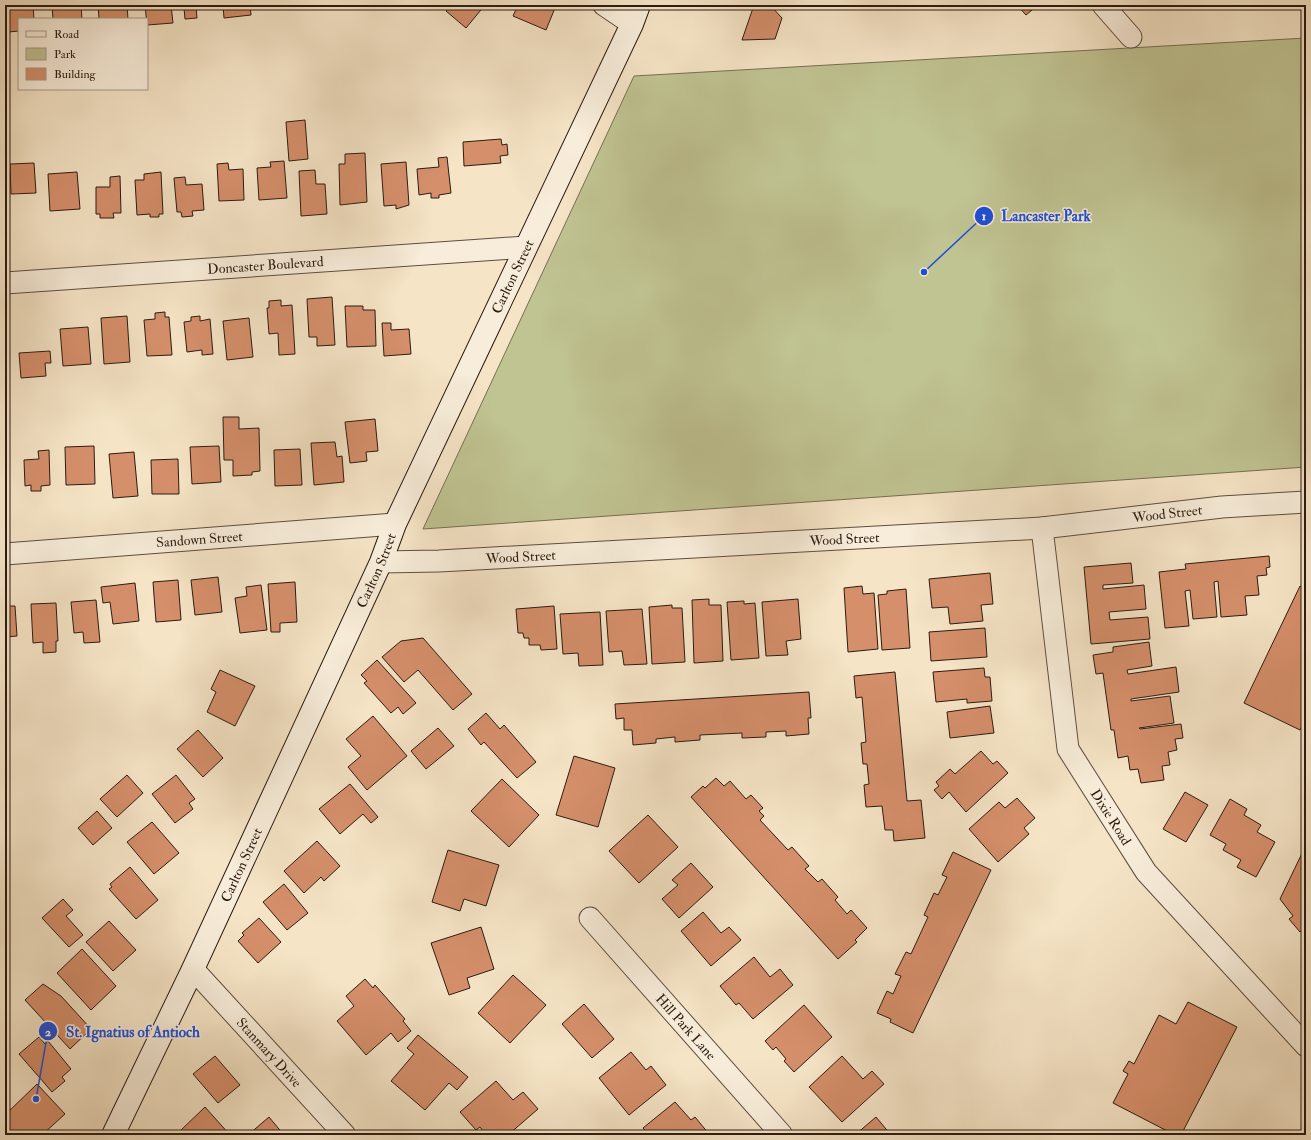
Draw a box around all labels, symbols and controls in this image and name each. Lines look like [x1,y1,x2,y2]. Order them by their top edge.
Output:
legend [18,18,148,90]
text: Road [54,27,79,42]
text: Park [54,47,76,62]
text: Building [54,67,97,82]
callout: Lancaster Park [974,202,1099,229]
text: Lancaster Park [1001,207,1091,226]
text: 1 [982,209,986,224]
street label: Carlton Street [488,237,538,316]
street label: Doncaster Boulevard [207,253,324,278]
street label: Wood Street [1130,501,1204,527]
street label: Sandown Street [155,528,244,551]
street label: Wood Street [808,529,880,550]
street label: Carlton Street [353,530,400,611]
street label: Wood Street [484,547,557,567]
street label: Dixie Road [1087,786,1135,849]
street label: Carlton Street [217,825,266,905]
street label: Hill Park Lane [652,990,720,1064]
street label: Stanmary Drive [233,1014,305,1091]
callout: St. Ignatius of Antioch [38,1018,208,1045]
text: St. Ignatius of Antioch [66,1023,200,1043]
text: 2 [45,1025,51,1040]

